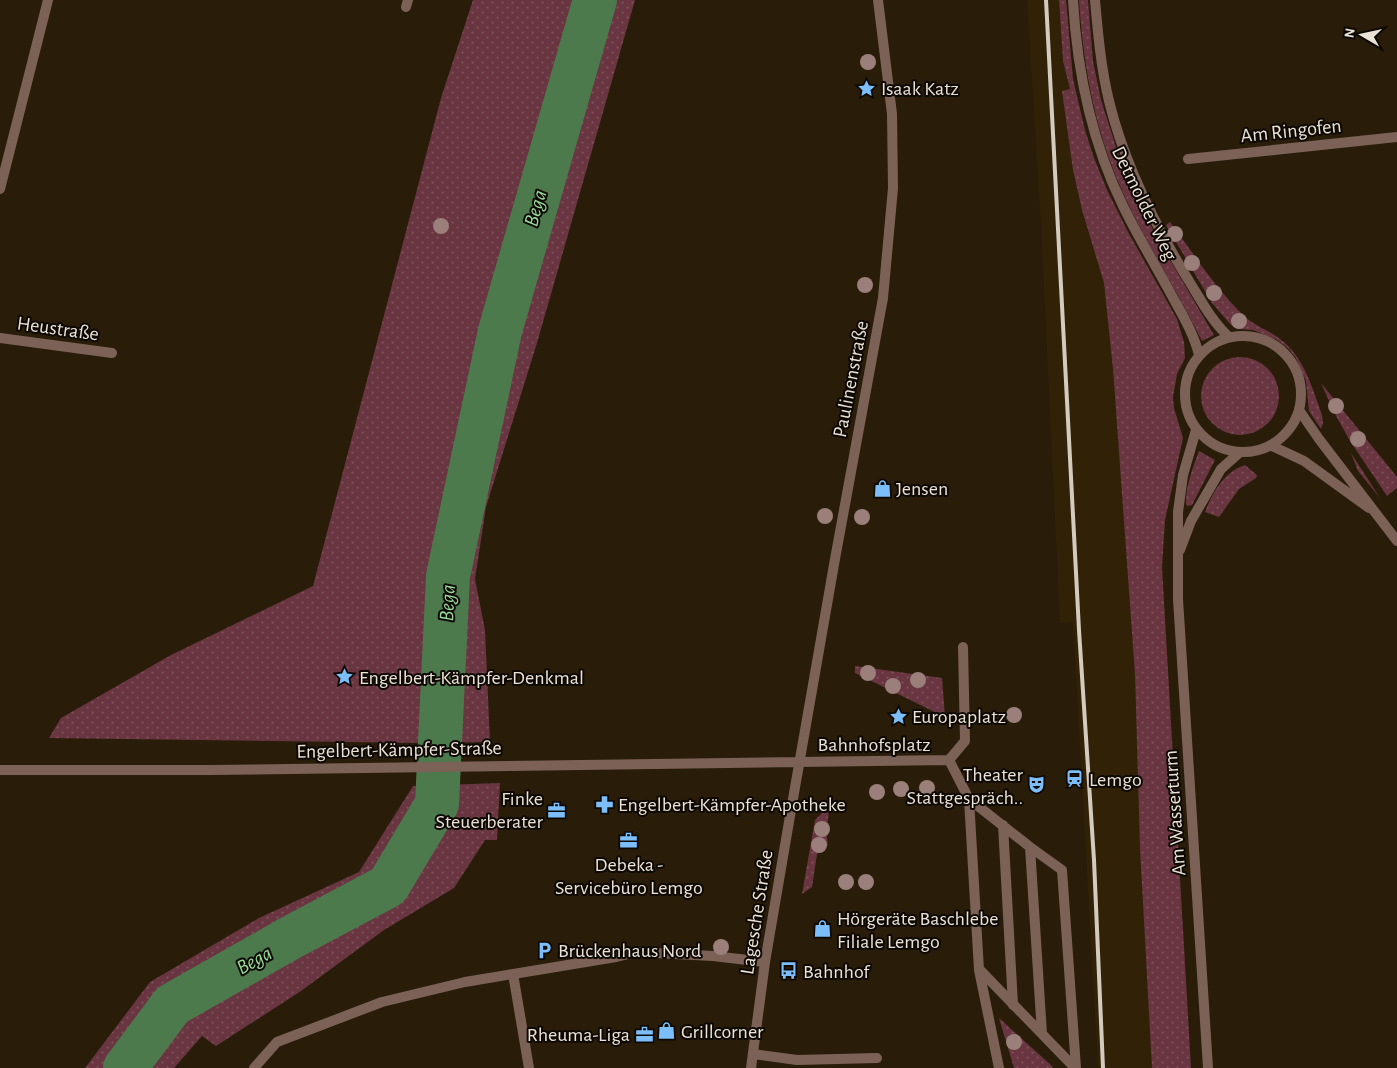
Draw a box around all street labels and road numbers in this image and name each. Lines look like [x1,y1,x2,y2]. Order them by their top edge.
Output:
street label: Am Ringofen [1240,116,1343,146]
street label: Detmolder Weg [1108,143,1180,264]
street label: Heustraße [16,313,100,345]
street label: Paulinenstraße [830,319,872,439]
street label: Bahnhofsplatz [818,735,930,755]
street label: Engelbert-Kämpfer-Straße [296,738,502,762]
street label: Am Wasserturm [1161,749,1189,876]
street label: Lagesche Straße [737,848,777,976]

